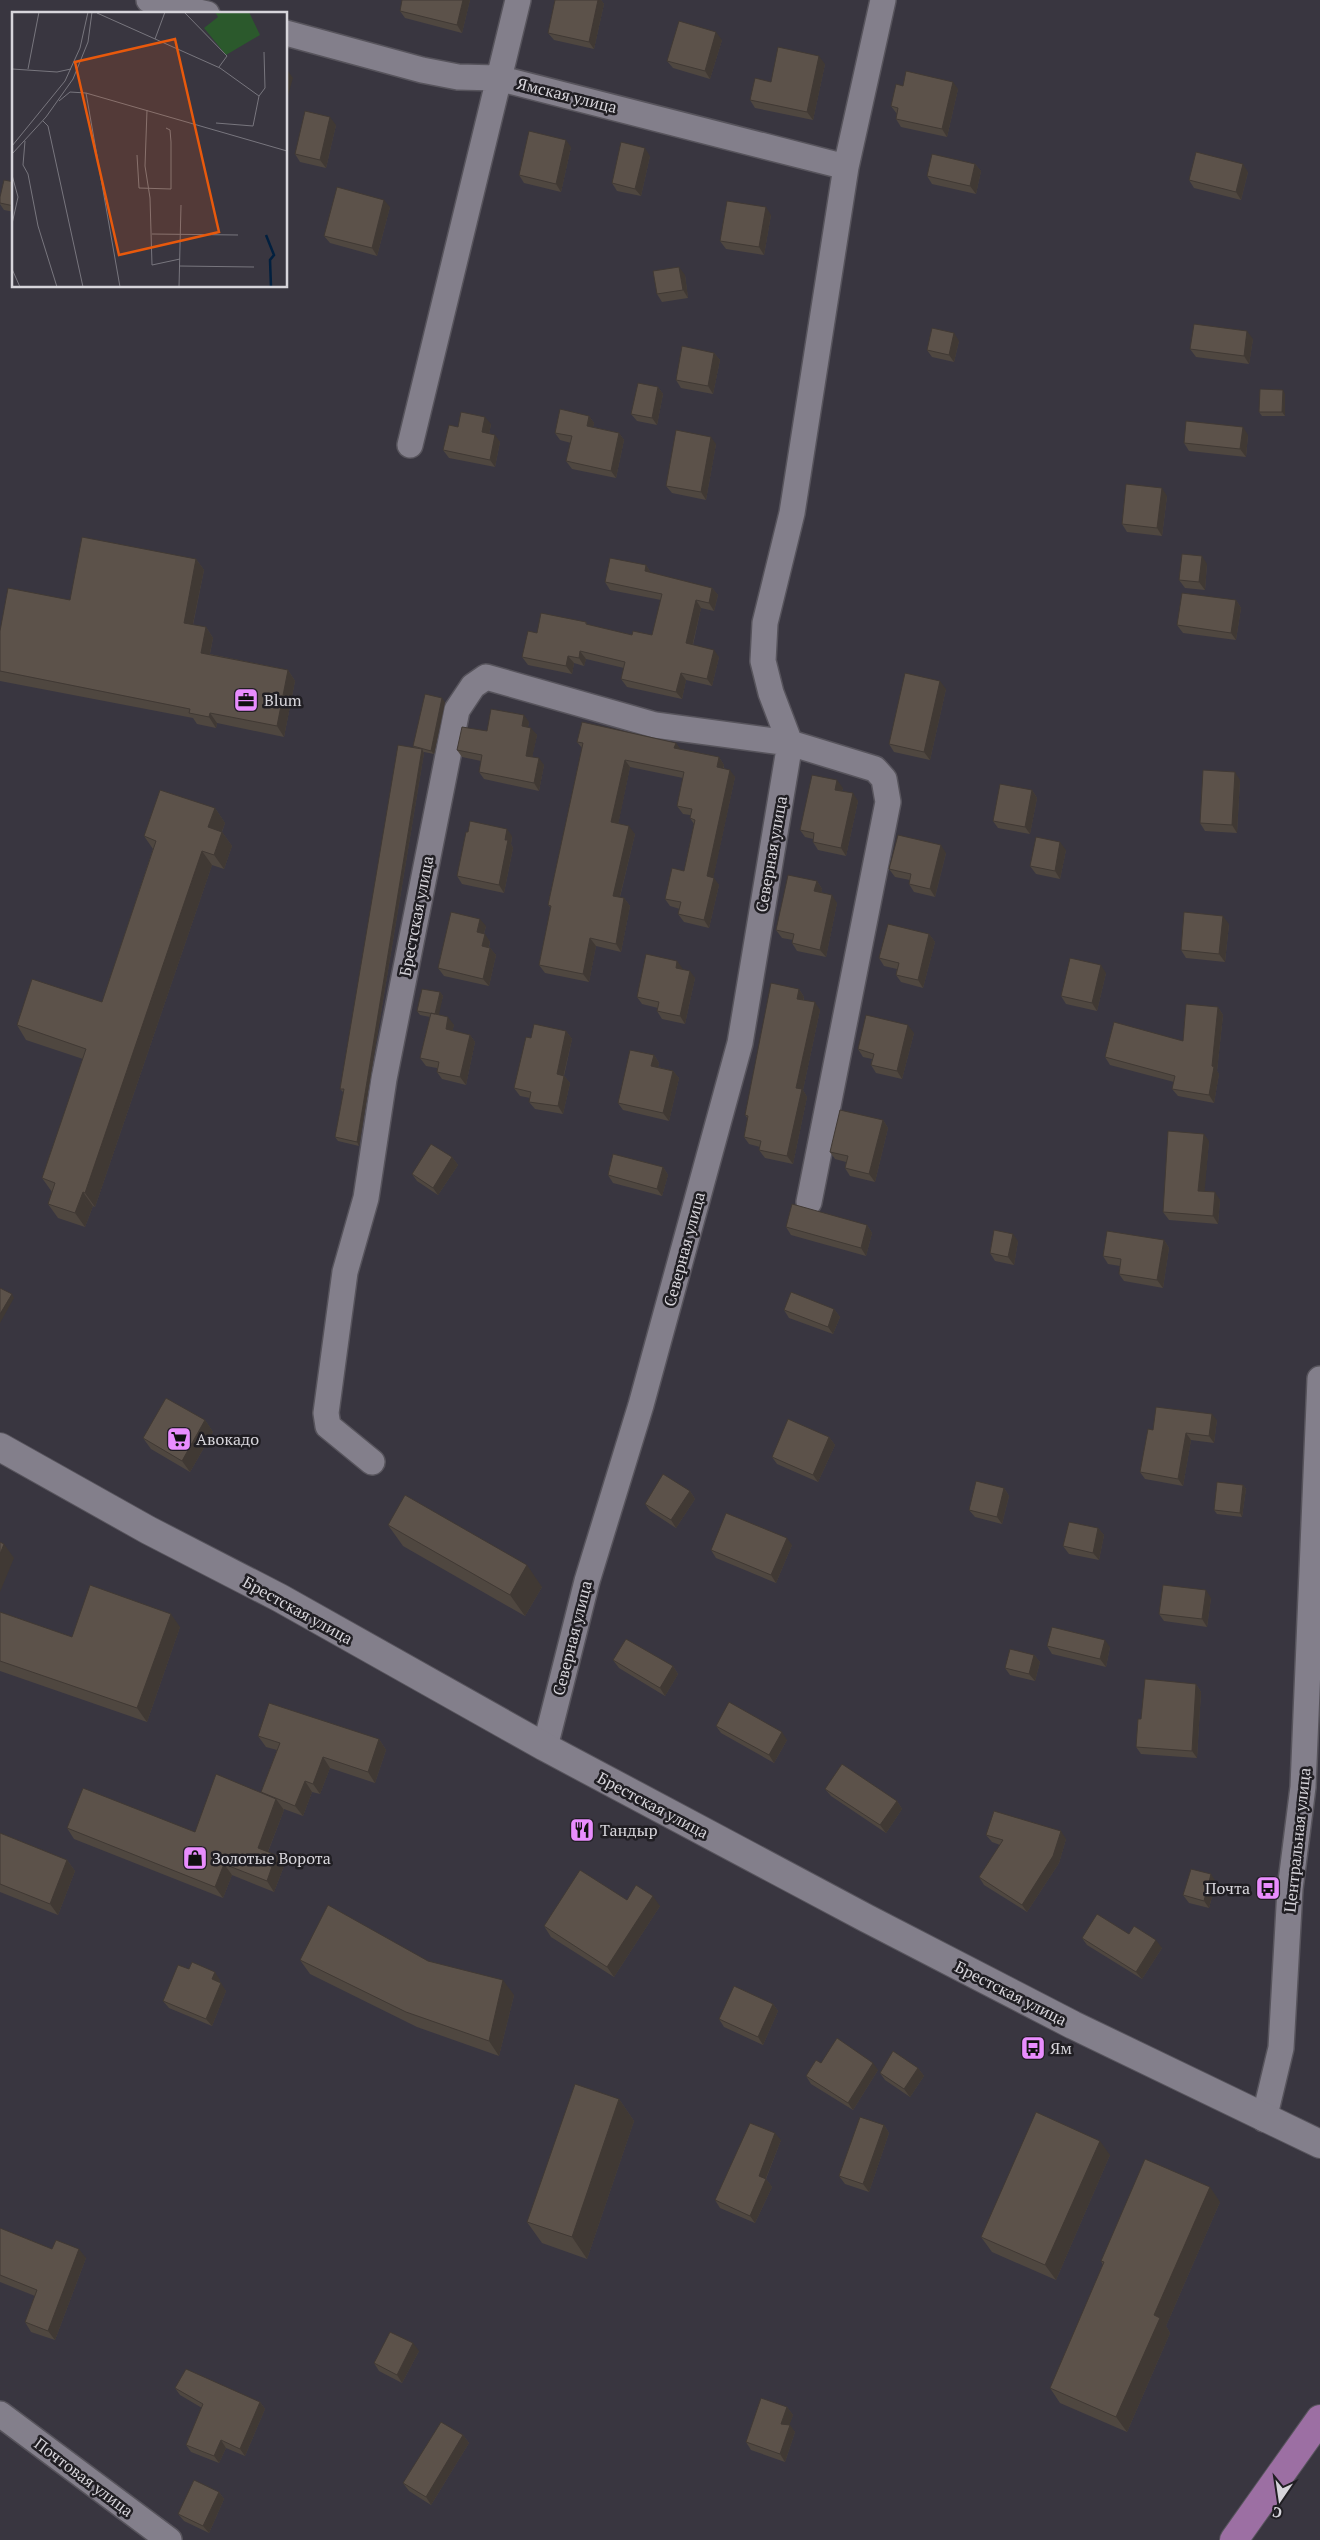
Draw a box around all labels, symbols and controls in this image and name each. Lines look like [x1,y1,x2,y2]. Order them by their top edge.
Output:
inset map [12,12,288,288]
street label: Ямская улица [515,72,619,118]
office icon: Blum [233,687,259,713]
place label: Blum [264,689,302,711]
street label: Северная улица [750,794,792,914]
street label: Брестская улица [394,854,438,978]
street label: Северная улица [658,1189,710,1309]
supermarket icon: Авокадо [166,1426,192,1452]
place label: Авокадо [196,1428,259,1450]
street label: Брестская улица [239,1571,357,1649]
street label: Северная улица [547,1578,597,1698]
street label: Центральная улица [1278,1766,1316,1914]
street label: Брестская улица [594,1767,712,1843]
restaurant icon: Тандыр [569,1817,595,1843]
place label: Тандыр [600,1819,657,1841]
shop icon: Золотые Ворота [182,1845,208,1871]
place label: Золотые Ворота [212,1847,331,1869]
bus stop icon: Почта [1255,1875,1281,1901]
place label: Почта [1205,1877,1250,1899]
street label: Брестская улица [951,1955,1071,2031]
bus stop icon: Ям [1020,2035,1046,2061]
place label: Ям [1050,2037,1072,2059]
street label: Почтовая улица [30,2432,138,2522]
north arrow [1255,2475,1305,2525]
text: С [1270,2503,1284,2523]

